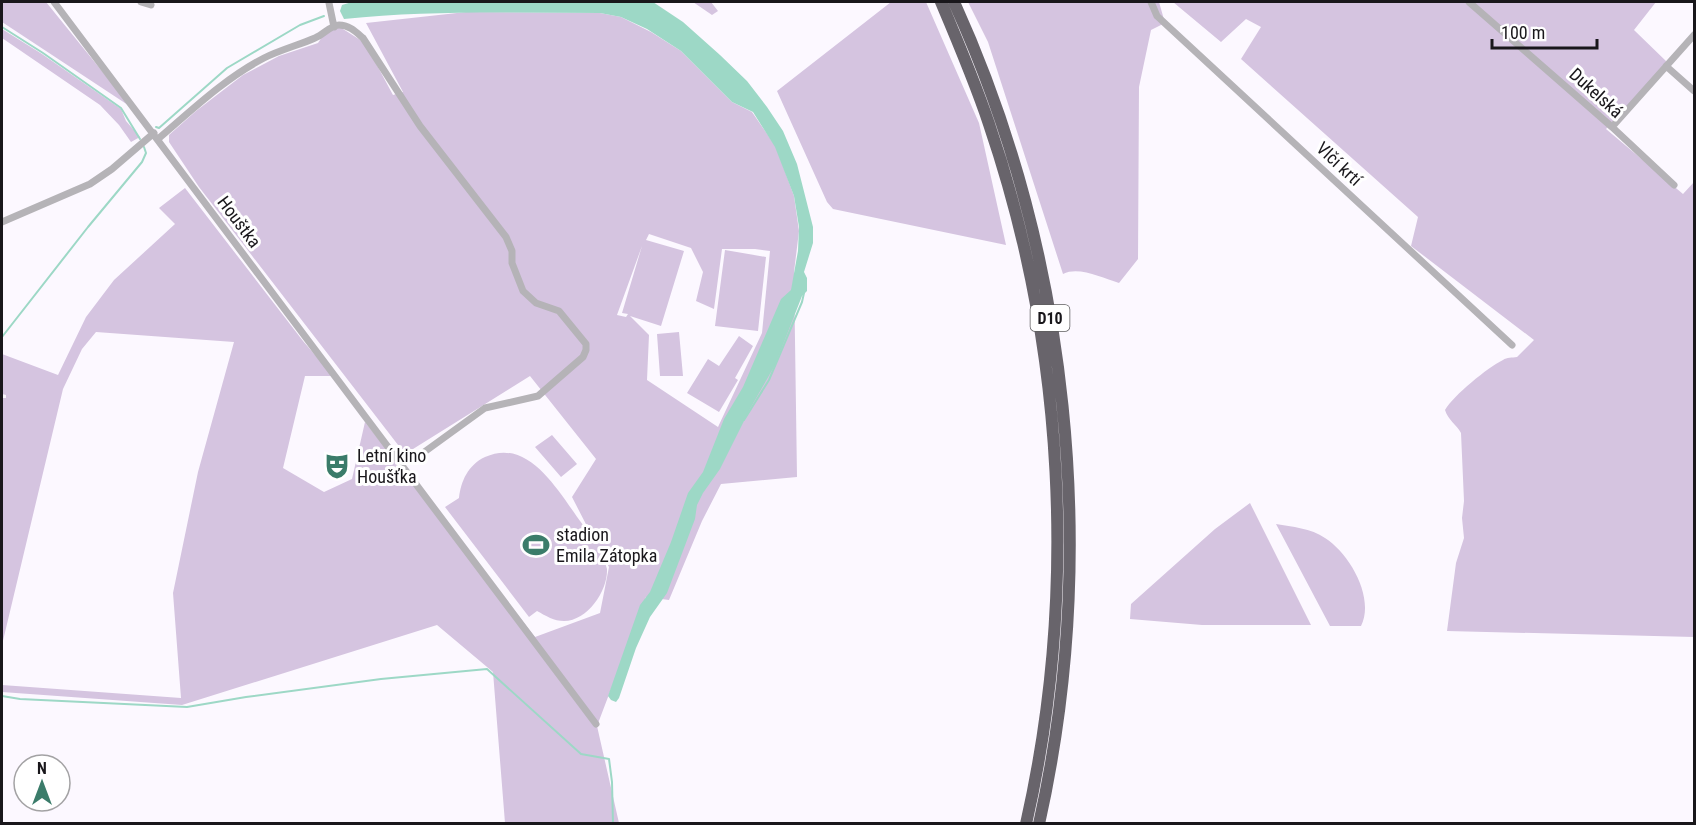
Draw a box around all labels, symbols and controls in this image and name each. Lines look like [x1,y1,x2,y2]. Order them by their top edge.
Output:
scale bar [1492,12,1597,50]
text: 100 m [1501,22,1545,43]
street label: Dukelská [1565,63,1627,122]
street label: Vlčí krtí [1312,137,1367,190]
street label: Houštka [213,192,266,252]
road number: D10 [1030,305,1070,331]
place label: Letní kino Houšťka [357,445,426,487]
theatre icon: Letní kino Houšťka [322,451,352,481]
place label: stadion Emila Zátopka [556,524,657,566]
sports icon: stadion Emila Zátopka [521,530,551,560]
north arrow [12,753,72,813]
text: N [37,759,47,778]

